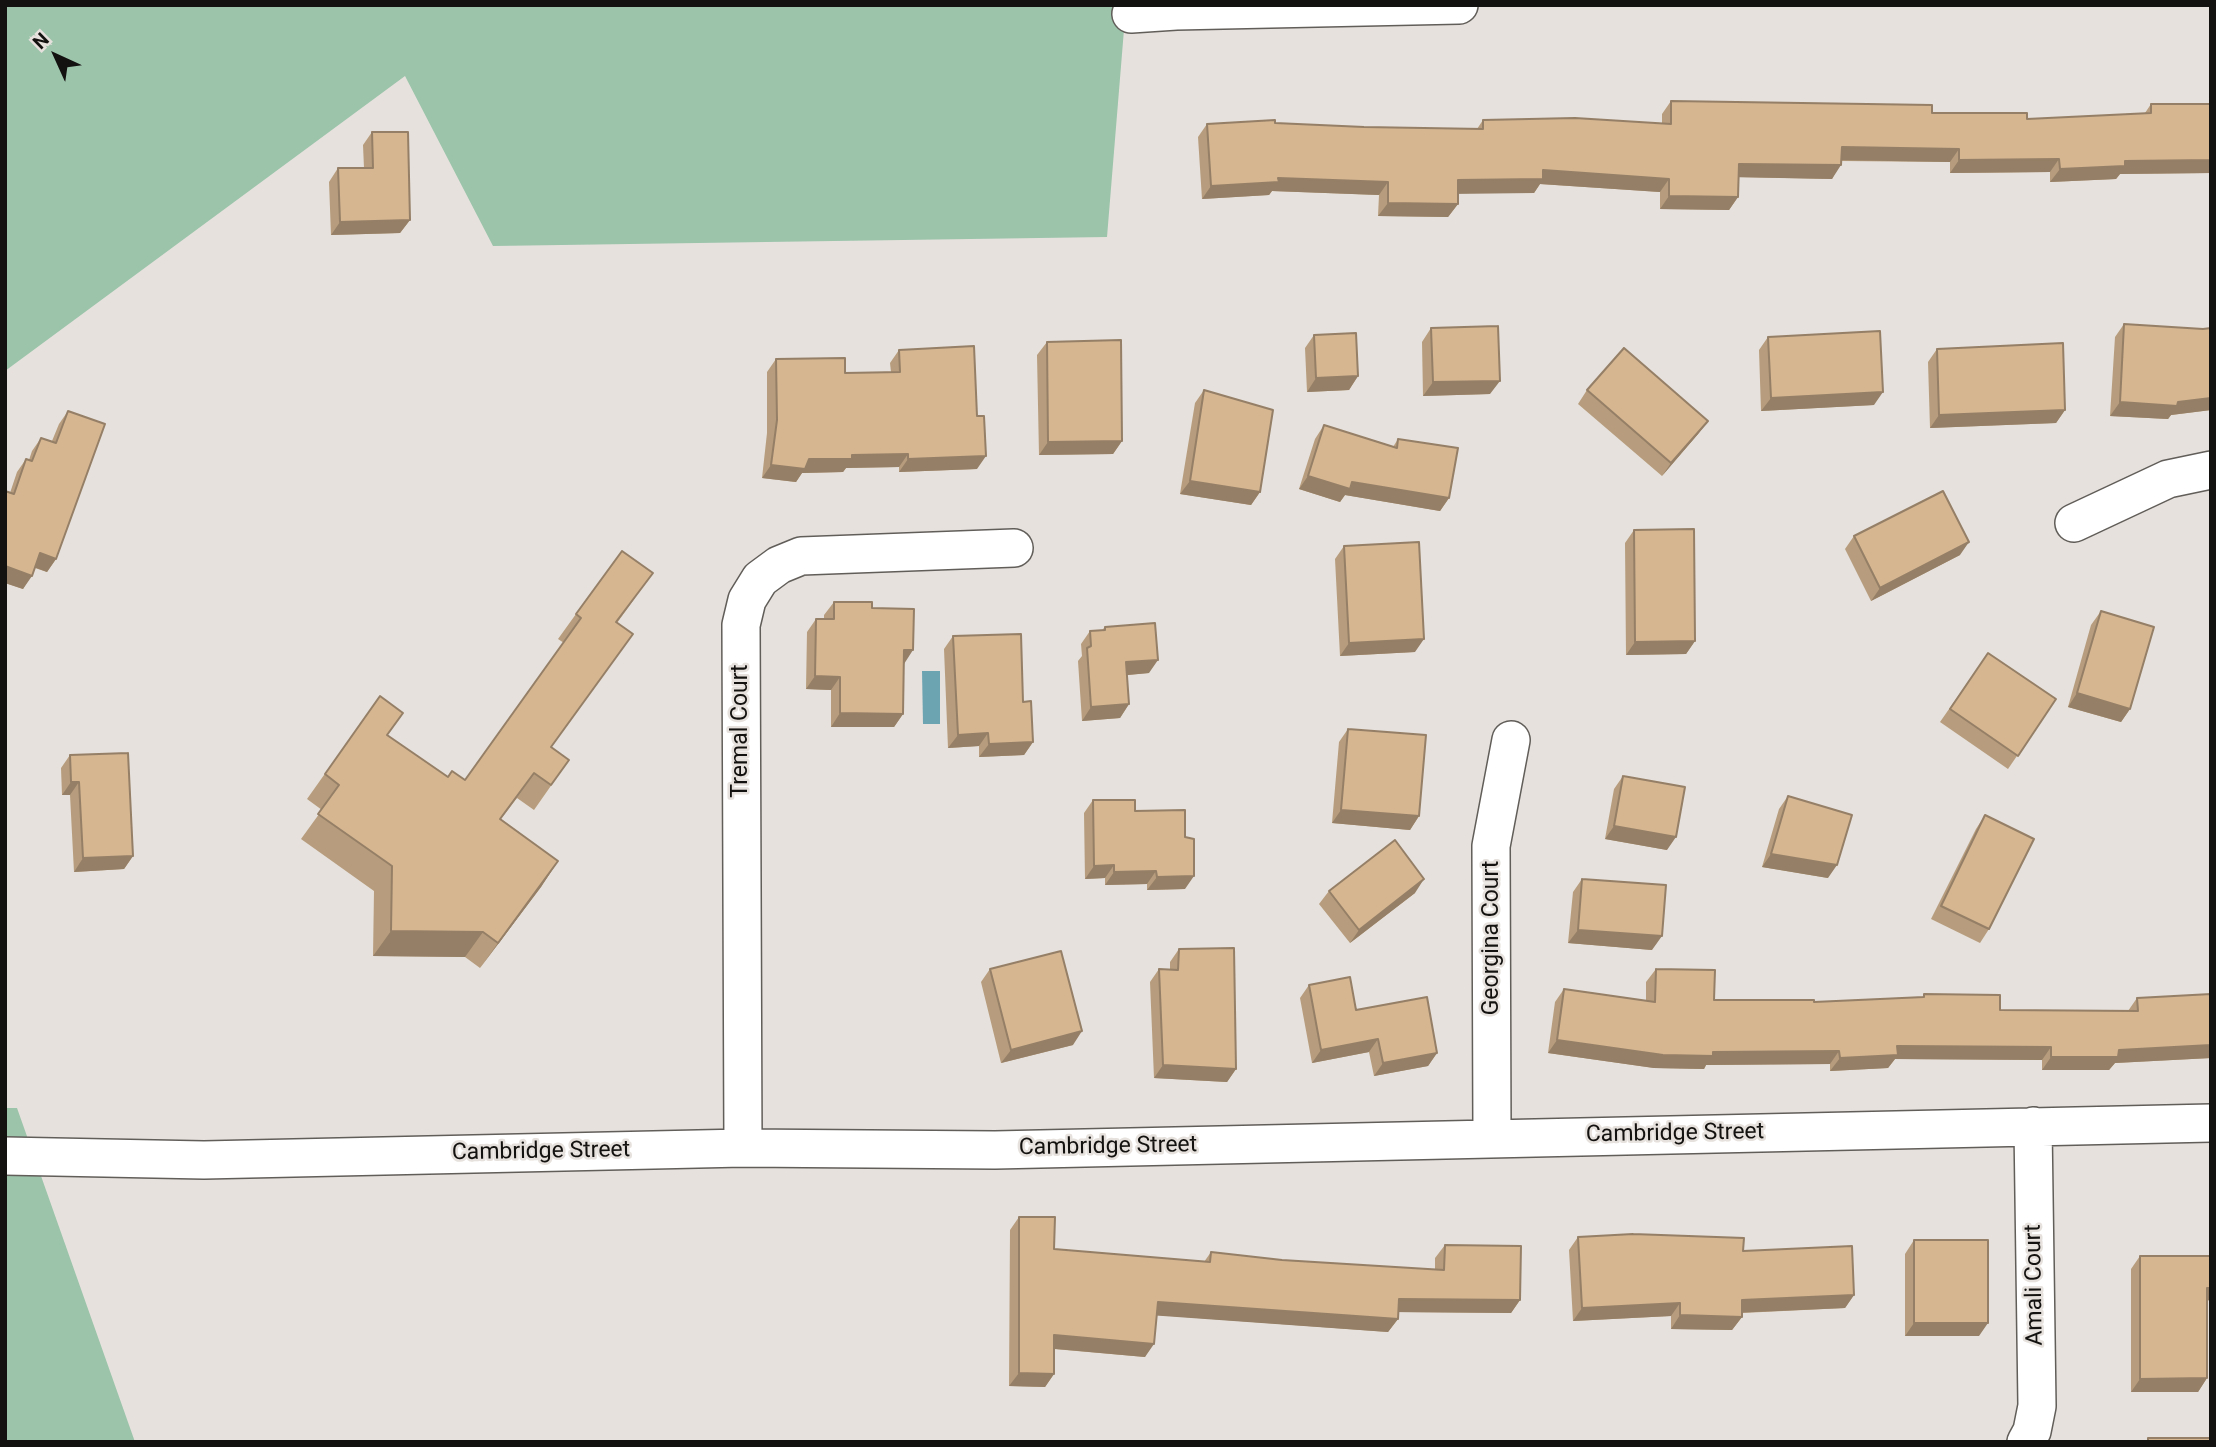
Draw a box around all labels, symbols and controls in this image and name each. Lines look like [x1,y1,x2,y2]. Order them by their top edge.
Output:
north arrow [21,21,91,91]
text: N [28,28,54,54]
street label: Tremal Court [727,664,755,798]
street label: Georgina Court [1478,861,1506,1015]
street label: Cambridge Street [1586,1119,1764,1149]
street label: Cambridge Street [1019,1132,1197,1162]
street label: Cambridge Street [452,1137,630,1167]
street label: Amali Court [2020,1224,2050,1346]

